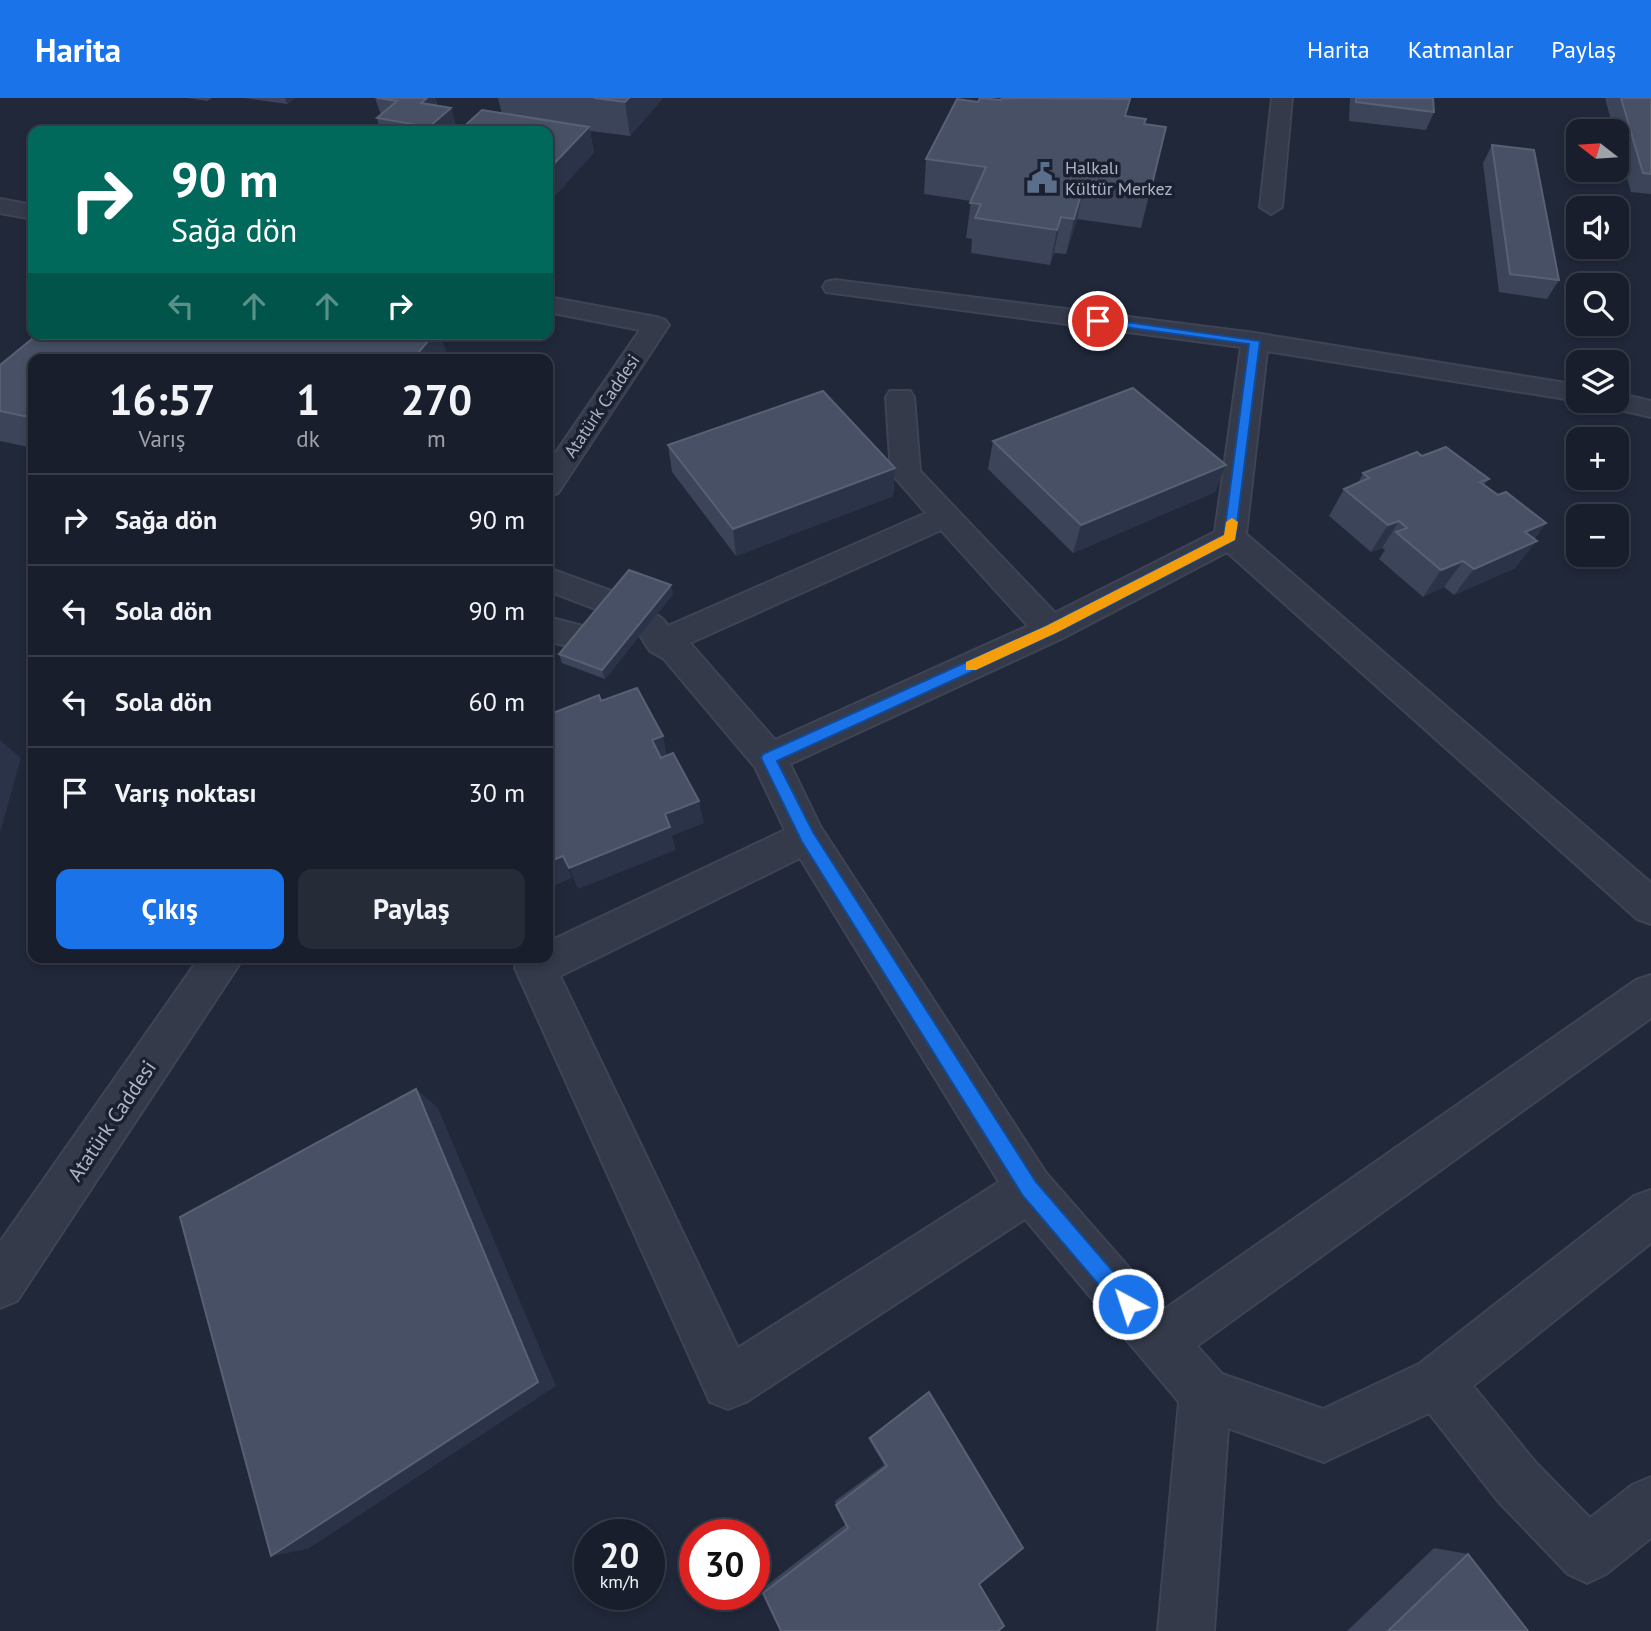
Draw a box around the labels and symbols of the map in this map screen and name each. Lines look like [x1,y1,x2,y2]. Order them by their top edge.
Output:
north arrow [1566,119,1629,182]
place label: Halkalı Kültür Merkez [1065,156,1173,200]
public building icon: Halkalı Kültür Merkez [1025,161,1059,195]
pin [1068,291,1128,351]
street label: Atatürk Caddesi [559,350,645,462]
street label: Atatürk Caddesi [61,1055,162,1186]
position arrow [1091,1267,1165,1341]
speed limit sign: 30 [679,1519,770,1610]

